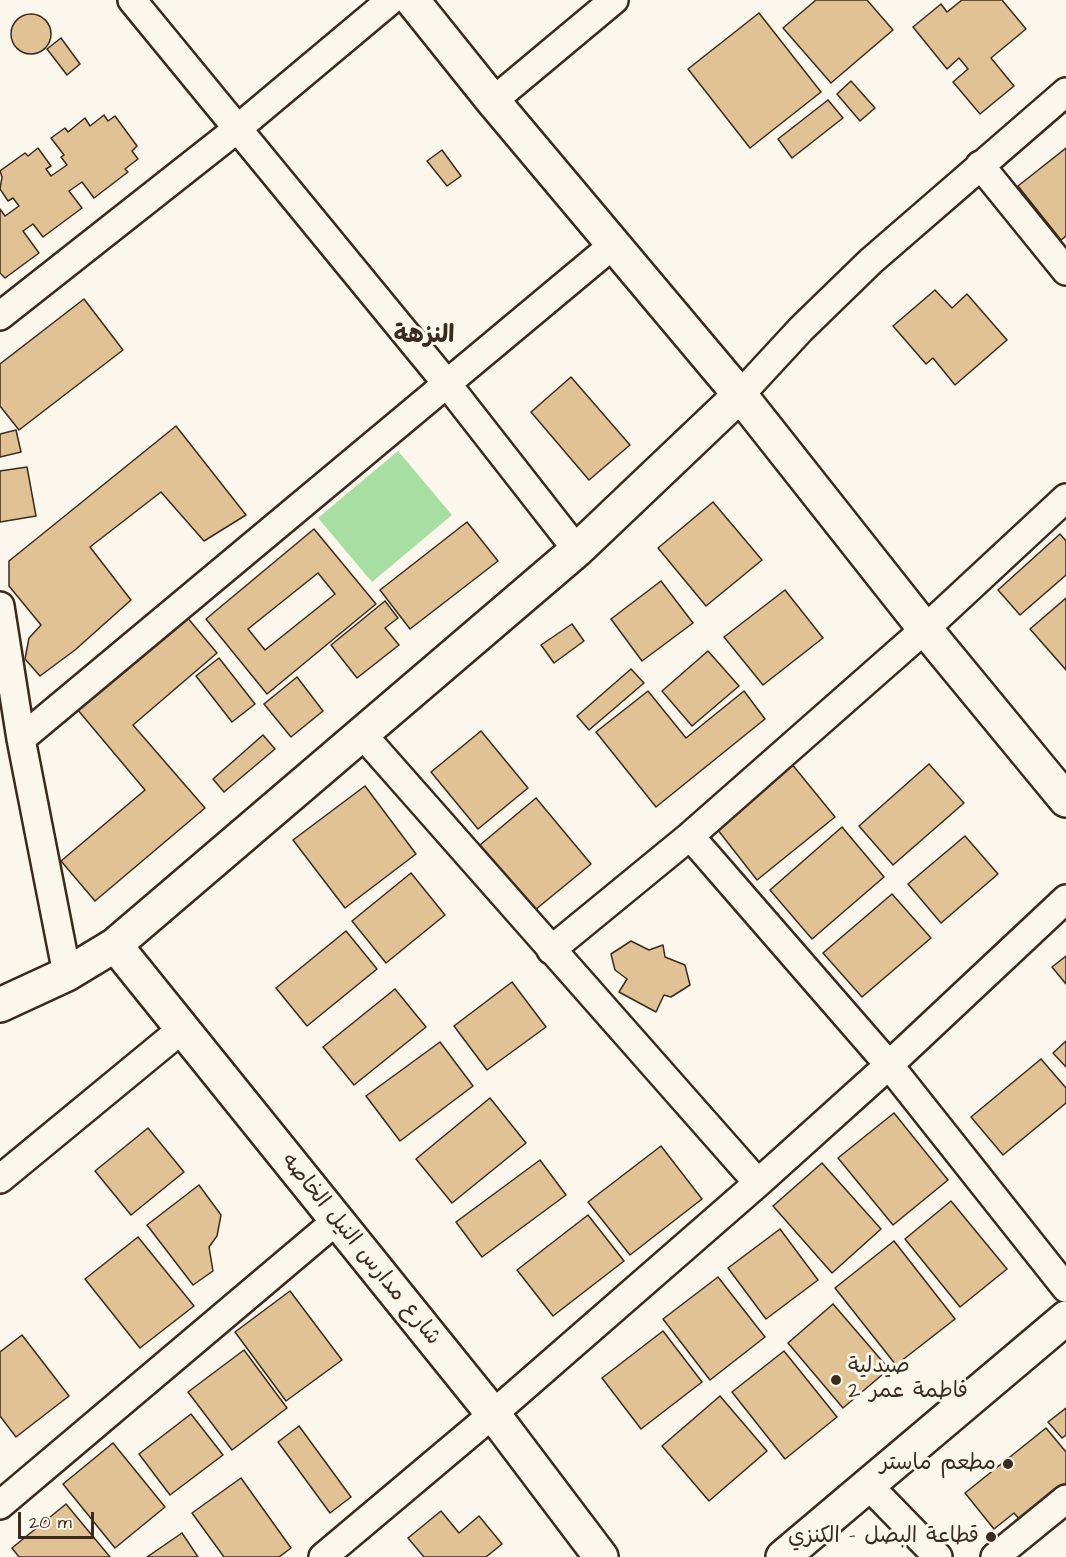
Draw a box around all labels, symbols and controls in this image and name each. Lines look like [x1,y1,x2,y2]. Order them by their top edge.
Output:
district label: النزهة [394,323,454,351]
street label: شارع مدارس النيل الخاصه [274,1149,446,1351]
place label: صيدلية فاطمة عمر 2 [848,1354,968,1406]
marker: صيدلية فاطمة عمر 2 [829,1373,843,1387]
place label: مطعم ماستر [880,1451,996,1477]
marker: مطعم ماستر [1001,1457,1015,1471]
scale bar [21,1500,98,1538]
text: 20 m [29,1510,72,1535]
place label: قطاعة البصل - الكنزي [788,1524,979,1550]
marker: قطاعة البصل - الكنزي [984,1530,998,1544]

